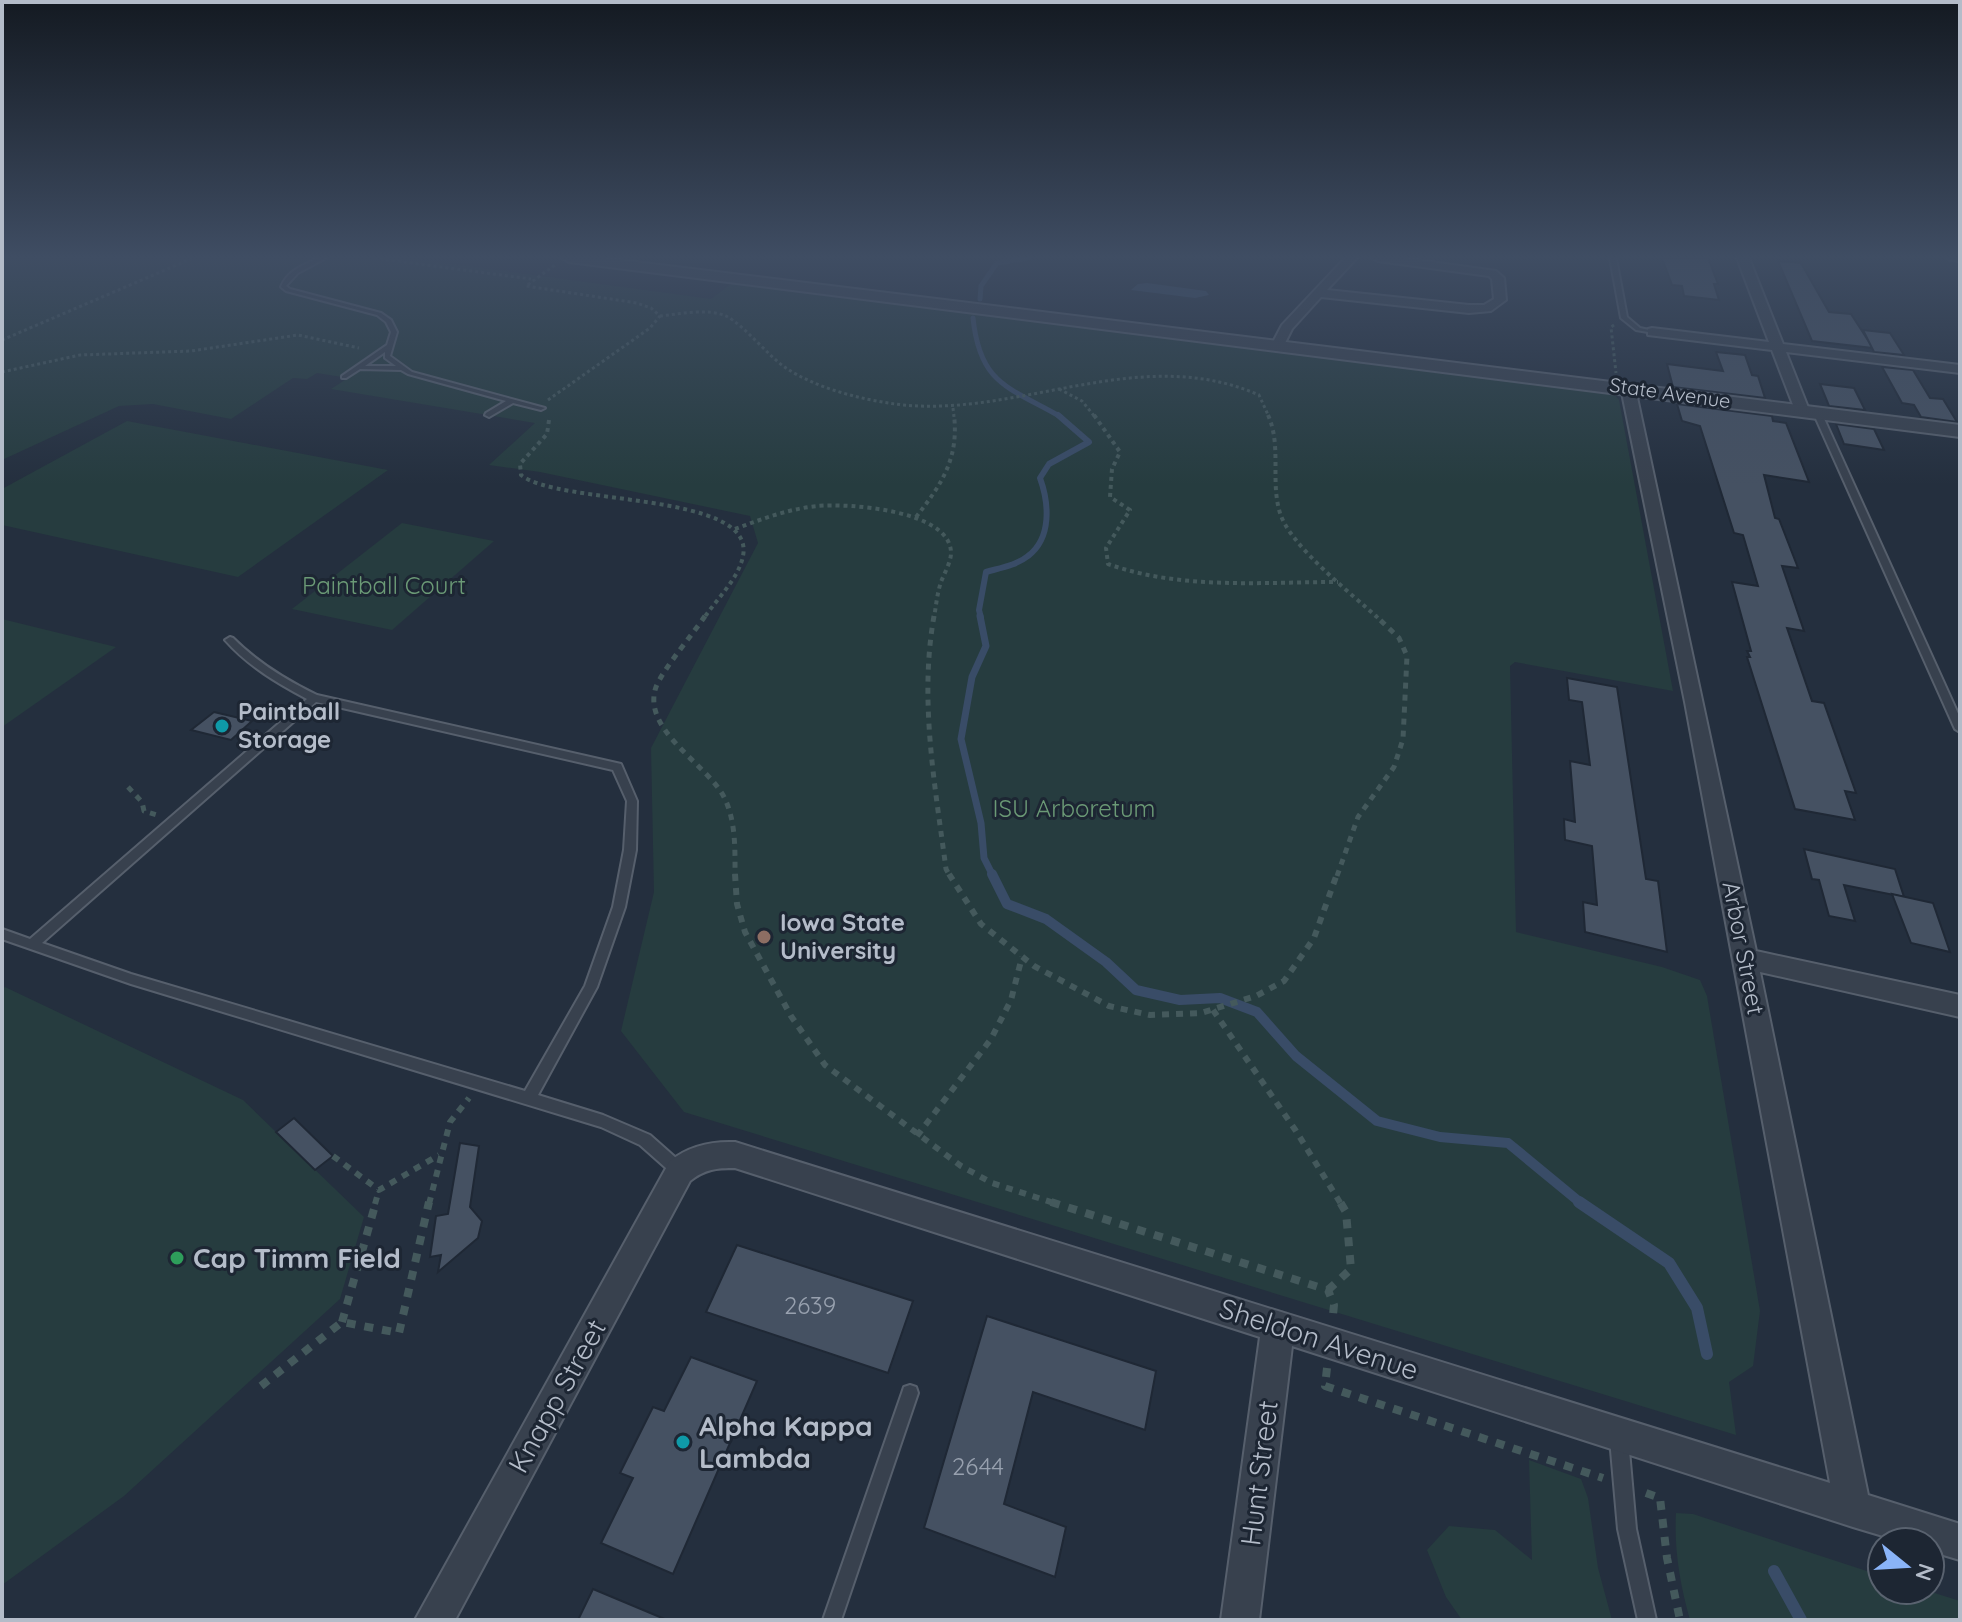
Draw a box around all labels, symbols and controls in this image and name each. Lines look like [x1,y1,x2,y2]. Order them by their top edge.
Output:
street label: State Avenue [1608,372,1732,413]
park label: Paintball Court [302,570,466,600]
place label: Paintball Storage [238,696,340,754]
marker: Paintball Storage [213,717,231,735]
park label: ISU Arboretum [993,793,1155,823]
street label: Arbor Street [1716,879,1772,1017]
place label: Iowa State University [780,907,905,965]
marker: Iowa State University [755,928,773,946]
place label: Cap Timm Field [193,1240,401,1275]
marker: Cap Timm Field [168,1249,186,1267]
house number: 2639 [784,1290,836,1320]
street label: Sheldon Avenue [1215,1290,1423,1387]
street label: Knapp Street [500,1313,613,1479]
street label: Hunt Street [1232,1398,1285,1547]
place label: Alpha Kappa Lambda [699,1408,873,1475]
marker: Alpha Kappa Lambda [674,1433,692,1451]
house number: 2644 [952,1451,1004,1481]
north arrow [1866,1526,1946,1606]
text: N [1909,1560,1941,1584]

